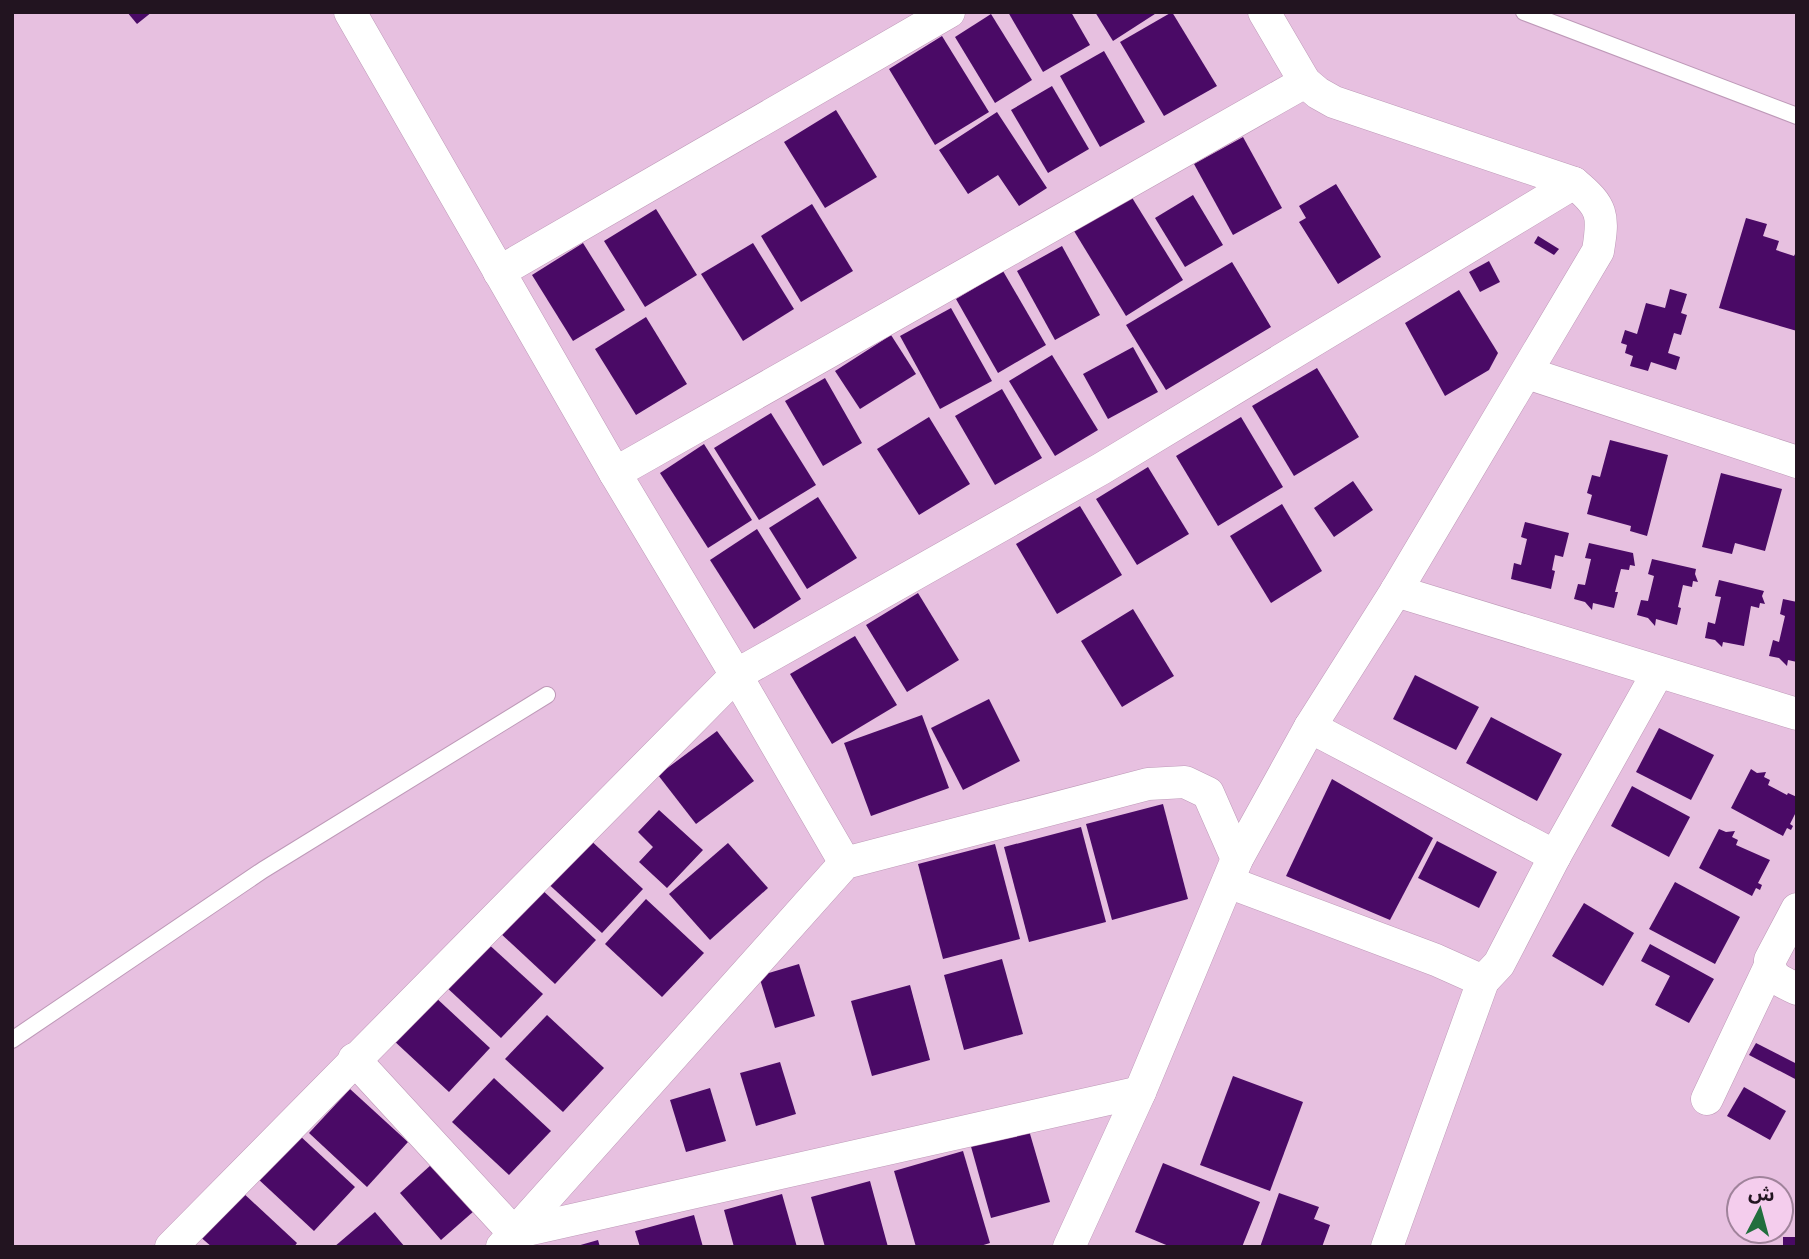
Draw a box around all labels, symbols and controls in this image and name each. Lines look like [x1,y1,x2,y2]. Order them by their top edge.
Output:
north arrow [1725,1175,1795,1245]
text: ش [1748,1181,1776,1206]

